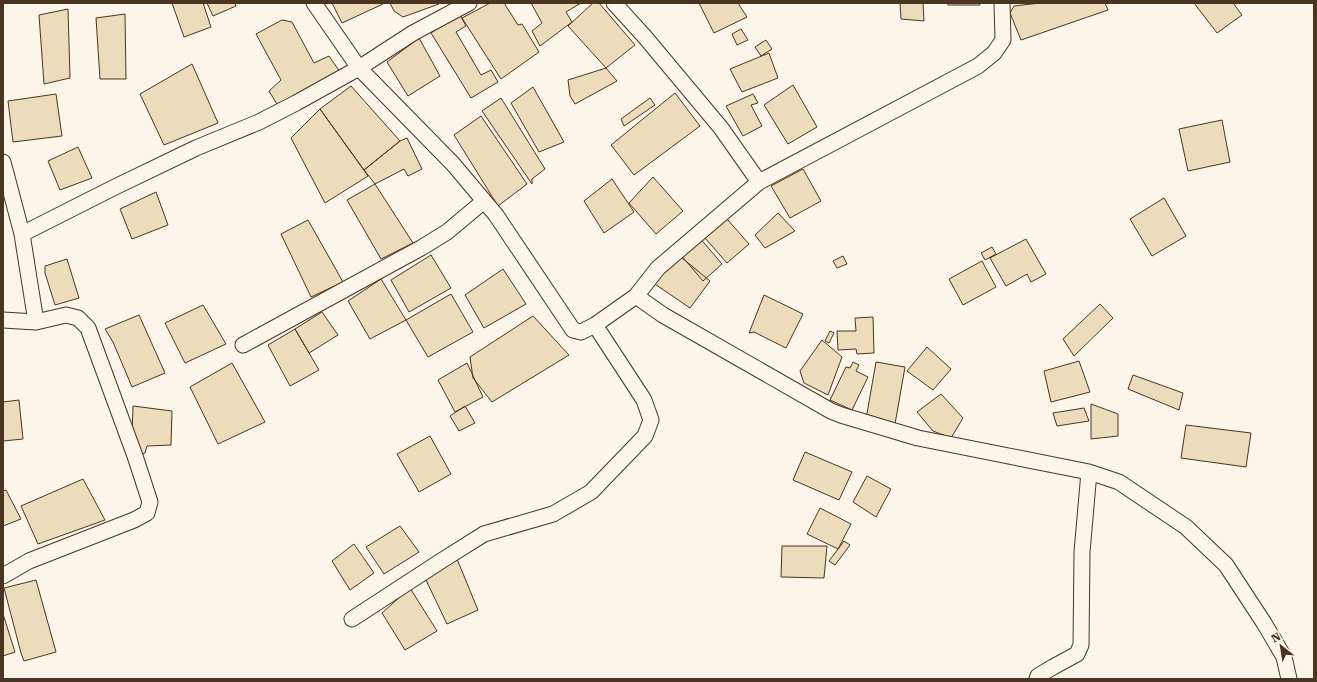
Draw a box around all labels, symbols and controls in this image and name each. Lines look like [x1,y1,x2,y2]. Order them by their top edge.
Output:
north arrow [1261,626,1301,666]
text: N [1269,630,1284,646]

